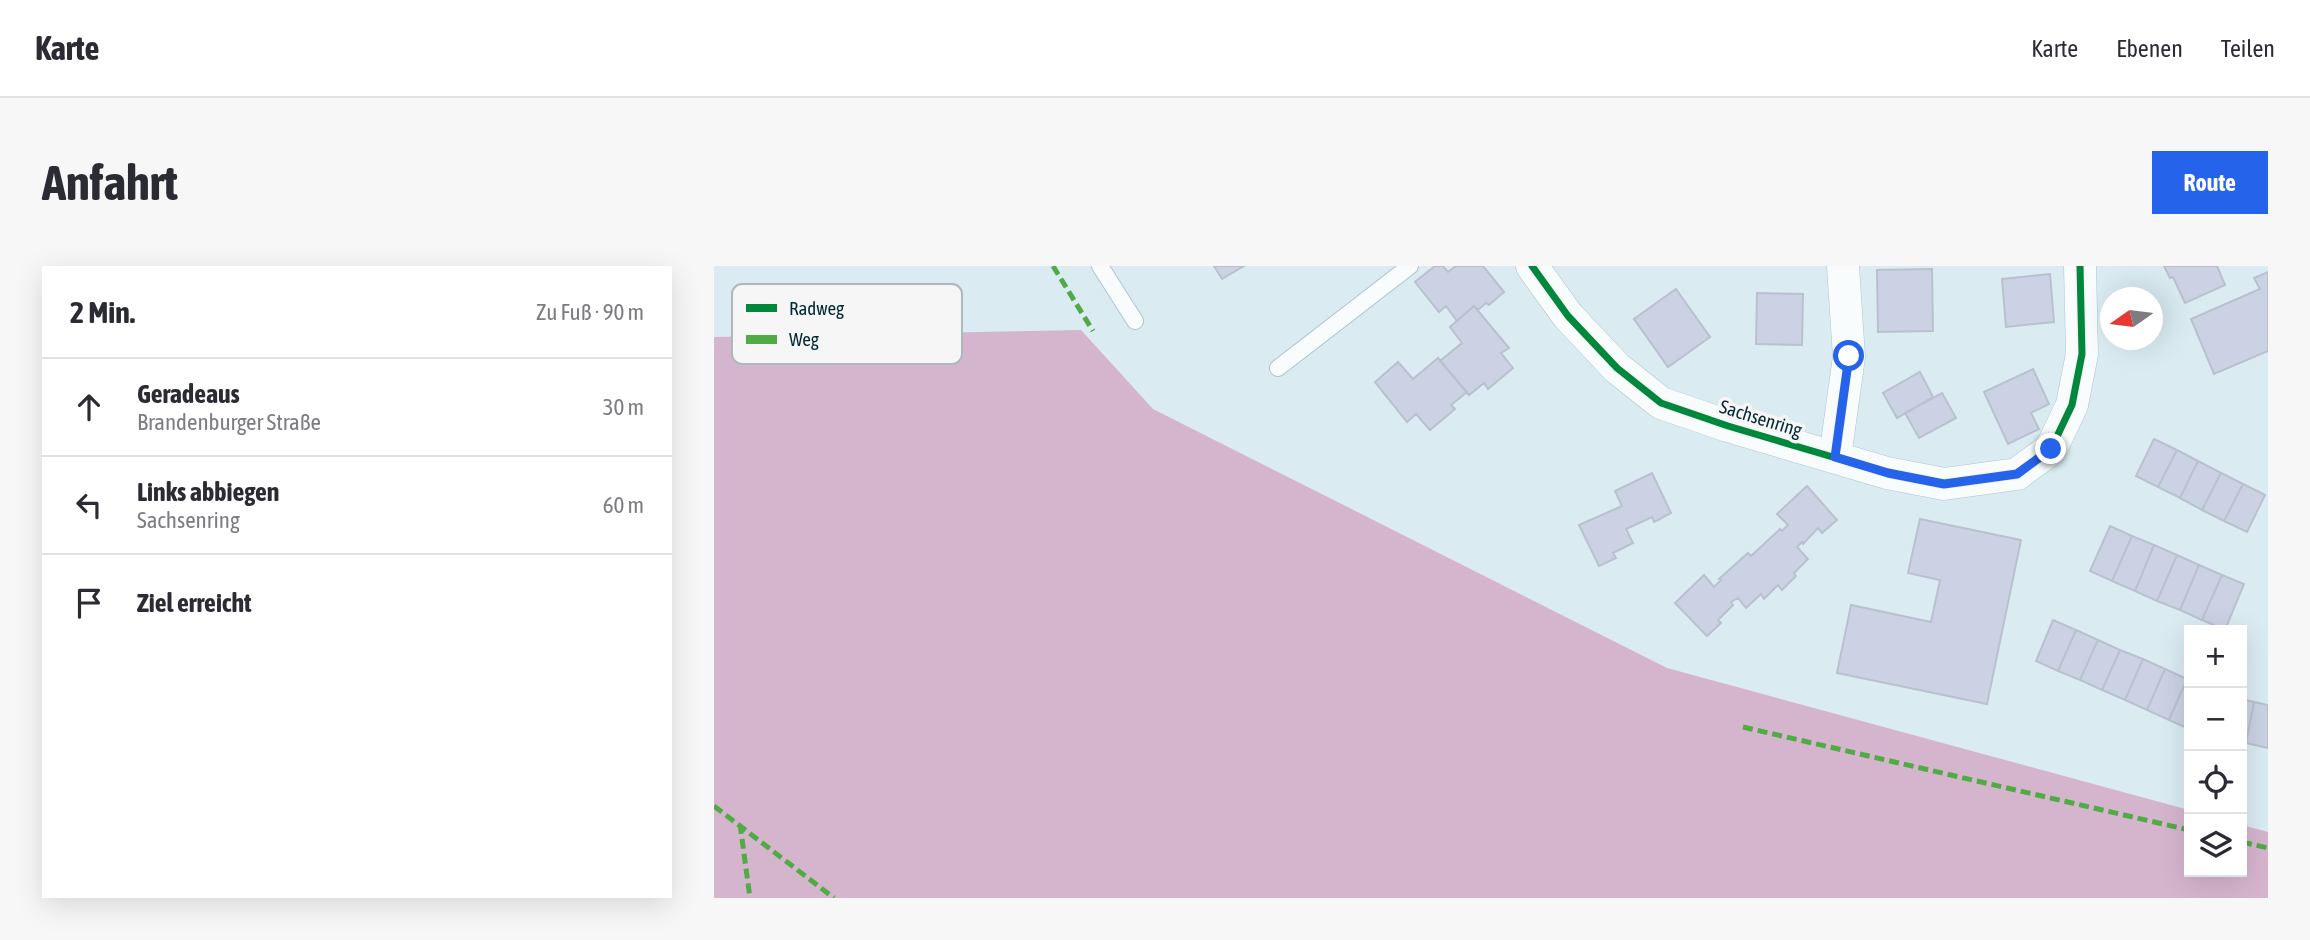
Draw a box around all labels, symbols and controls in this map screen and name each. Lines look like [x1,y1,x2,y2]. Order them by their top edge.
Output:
text: Karte [35,29,99,67]
text: Karte [2031,35,2078,62]
text: Ebenen [2116,35,2183,62]
text: Teilen [2221,35,2275,62]
button: Route [2152,151,2268,214]
text: Anfahrt [42,154,178,210]
legend [732,284,962,364]
north arrow [2100,287,2163,350]
text: 2 Min. [70,295,135,329]
text: Radweg [789,297,845,319]
text: Zu Fuß · 90 m [536,299,644,325]
text: Weg [789,328,820,350]
route start [1833,340,1864,371]
text: Geradeaus [137,379,240,409]
icon: ahead [70,388,108,426]
text: 30 m [603,394,644,420]
street label: Sachsenring [1717,395,1806,441]
text: Brandenburger Straße [137,409,321,435]
route end [2035,433,2066,464]
text: Links abbiegen [137,477,279,507]
icon: left [70,486,108,524]
text: 60 m [603,492,644,518]
text: Sachsenring [137,507,240,533]
icon: arrive [70,584,108,622]
text: Ziel erreicht [137,588,252,618]
map controls [2184,625,2247,877]
button: + [2184,625,2247,688]
button: − [2184,688,2247,751]
button: locate [2184,751,2247,814]
button: layers [2184,814,2247,877]

